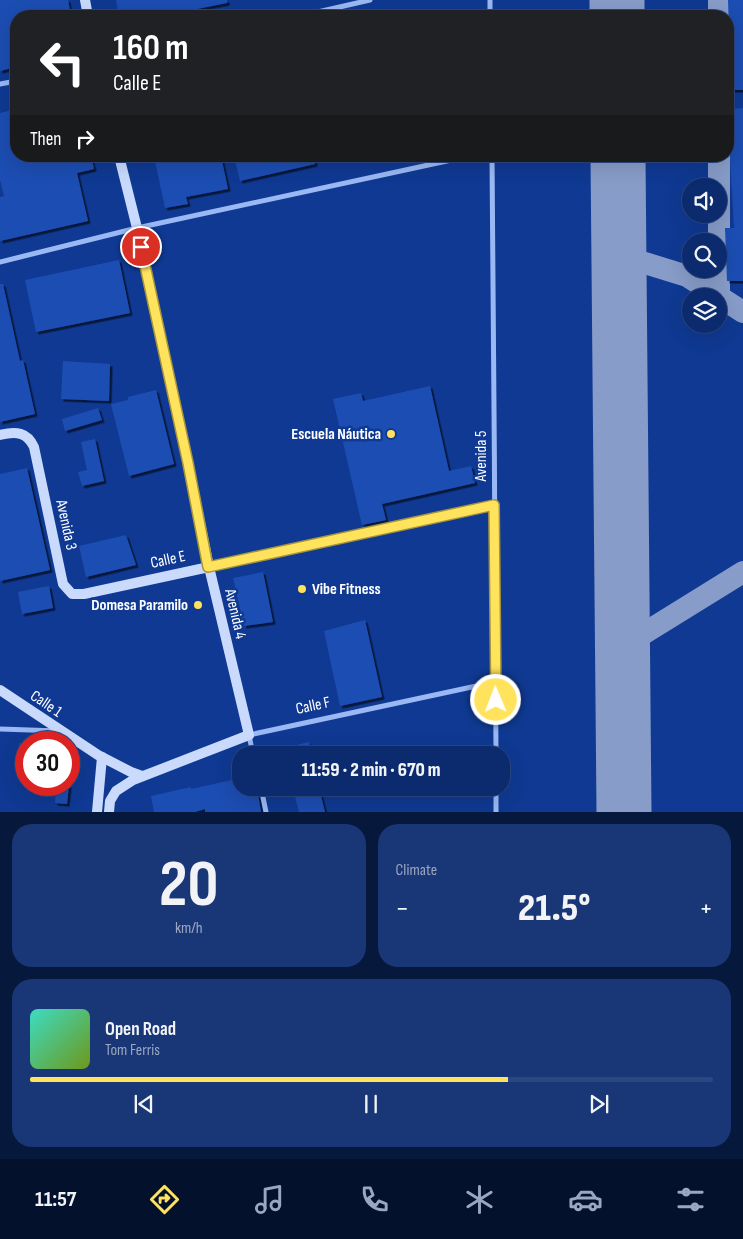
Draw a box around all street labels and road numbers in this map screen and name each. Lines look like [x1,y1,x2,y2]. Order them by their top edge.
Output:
street label: Avenida 5 [472,431,491,482]
street label: Avenida 3 [51,497,81,552]
street label: Calle E [149,547,187,573]
street label: Avenida 4 [220,586,250,641]
street label: Calle 1 [27,687,66,722]
street label: Calle F [294,693,332,719]

